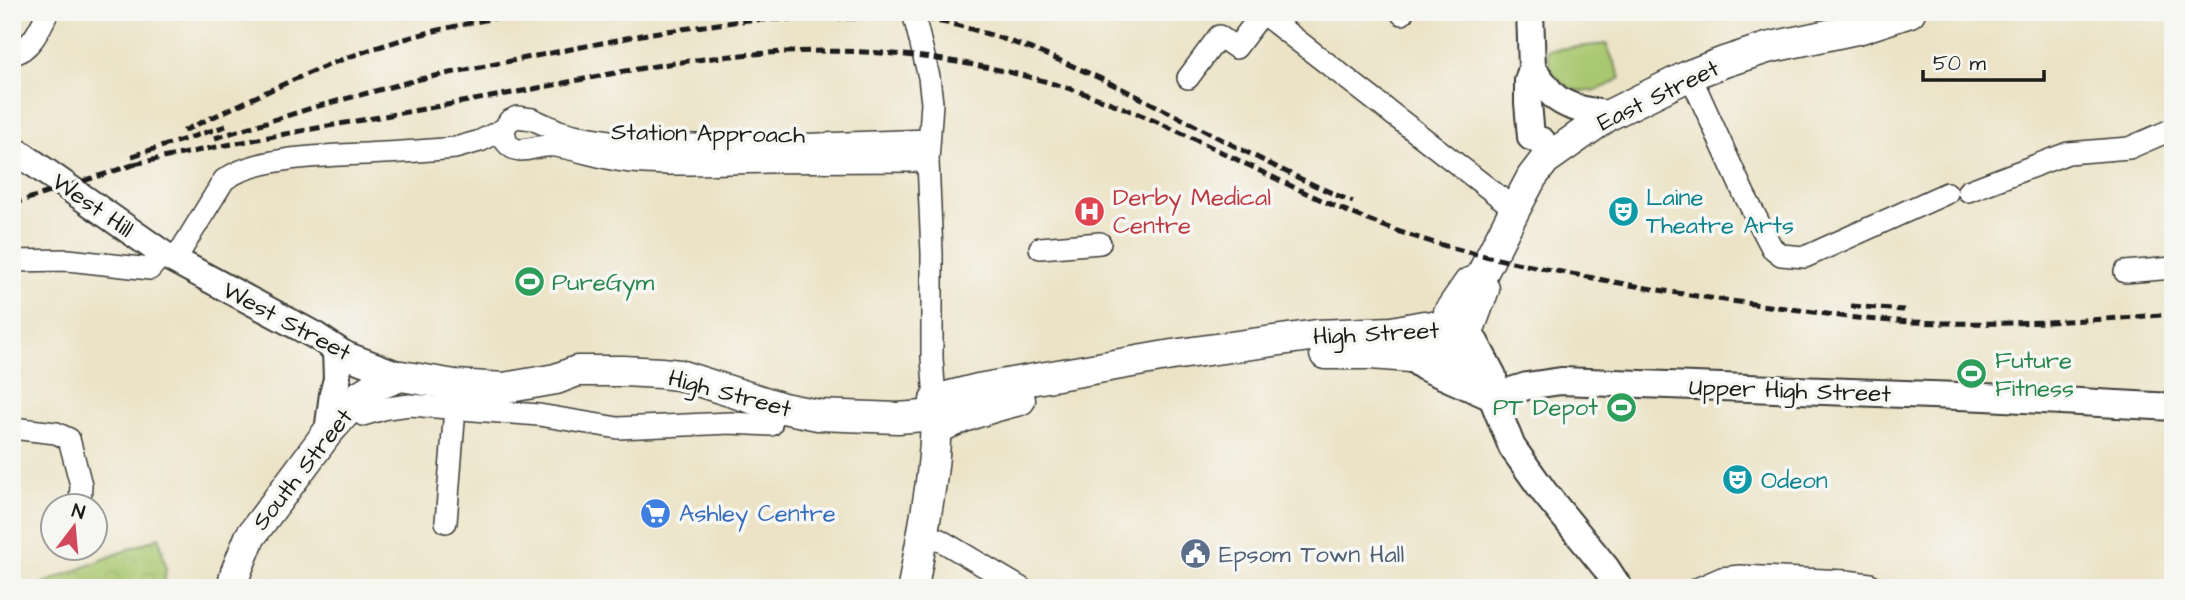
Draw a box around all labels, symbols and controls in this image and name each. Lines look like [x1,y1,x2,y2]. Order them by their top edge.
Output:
scale bar [1923,38,2043,82]
text: 50 m [1933,49,1987,78]
street label: East Street [1592,52,1725,140]
street label: Station Approach [611,115,805,153]
street label: West Hill [45,165,140,246]
place label: Derby Medical Centre [1113,181,1271,243]
place label: Laine Theatre Arts [1646,181,1794,243]
hospital icon: Derby Medical Centre [1073,194,1107,228]
theatre icon: Laine Theatre Arts [1606,194,1640,228]
sports icon: PureGym [512,265,546,299]
place label: PureGym [552,266,655,301]
street label: West Street [216,274,357,370]
street label: High Street [1312,314,1440,355]
place label: Future Fitness [1995,344,2074,406]
sports icon: Future Fitness [1955,357,1989,391]
street label: High Street [664,361,795,428]
street label: Upper High Street [1688,370,1892,413]
sports icon: PT Depot [1604,390,1638,424]
place label: PT Depot [1493,391,1598,425]
street label: South Street [244,401,361,538]
theatre icon: Odeon [1721,463,1755,497]
place label: Odeon [1761,464,1828,498]
north arrow [38,491,108,562]
supermarket icon: Ashley Centre [639,496,673,530]
text: N [69,497,88,527]
place label: Ashley Centre [679,497,836,532]
public building icon: Epsom Town Hall [1179,537,1213,571]
place label: Epsom Town Hall [1219,538,1404,572]

